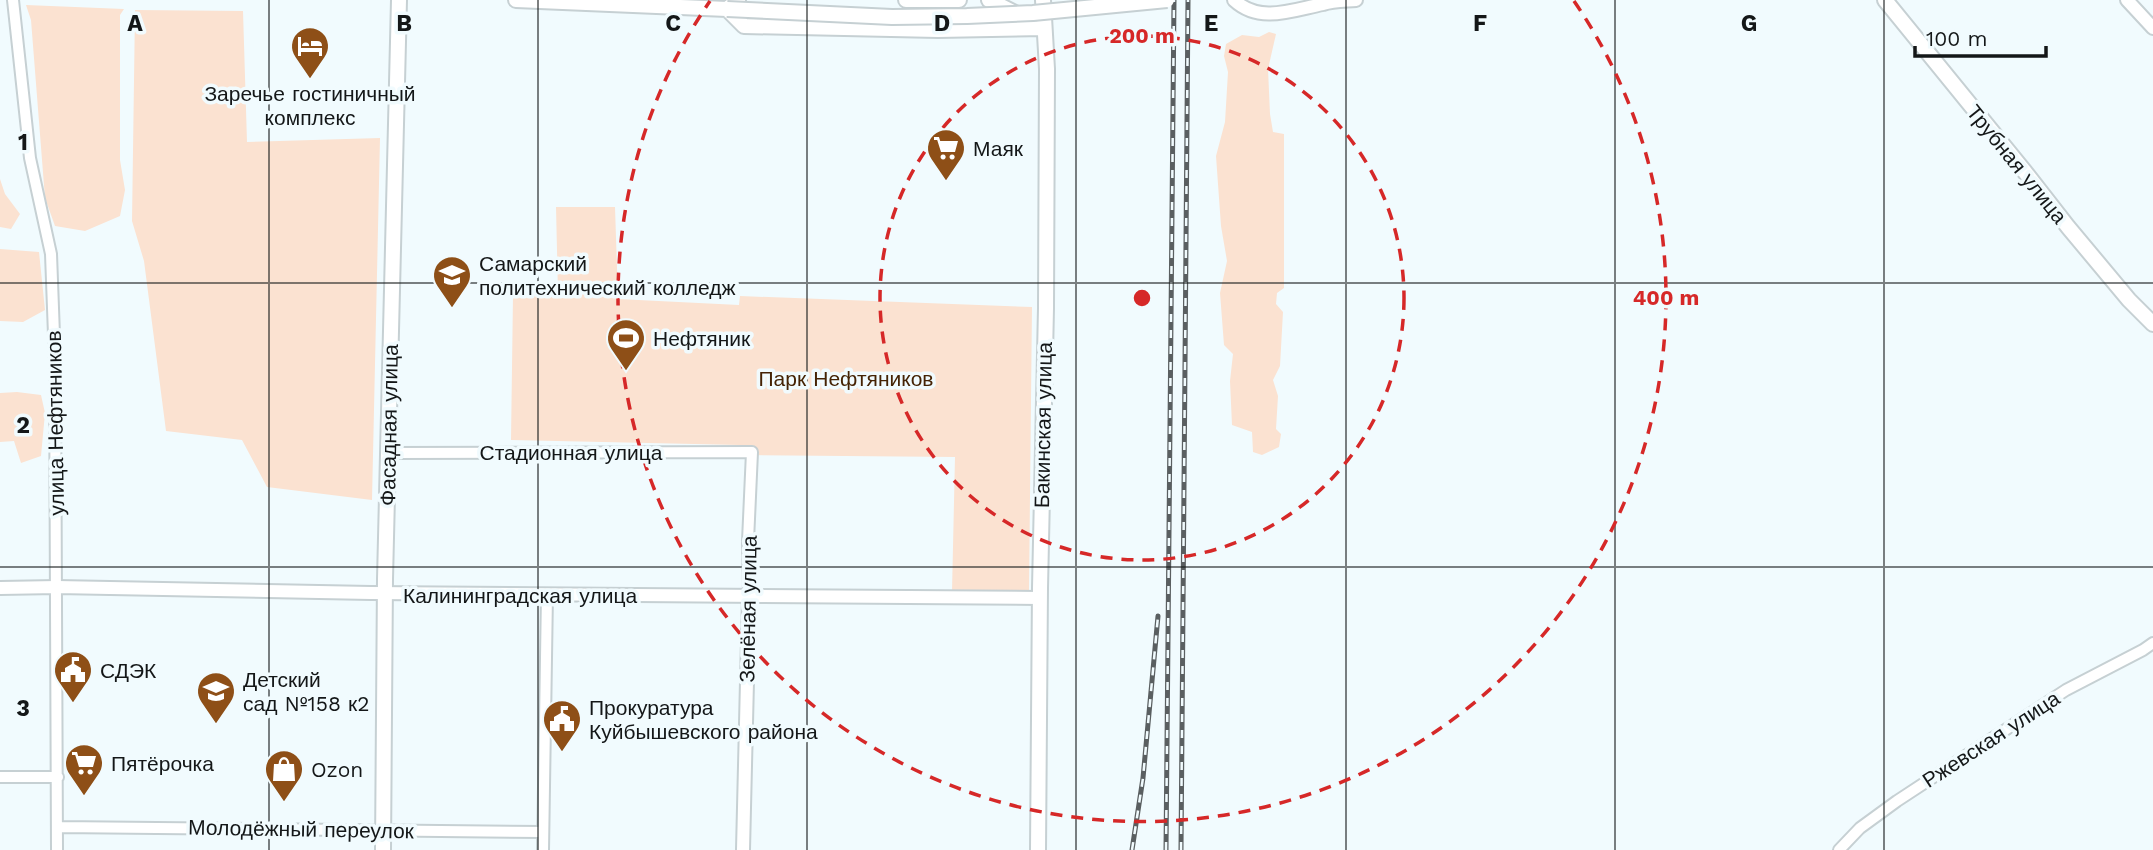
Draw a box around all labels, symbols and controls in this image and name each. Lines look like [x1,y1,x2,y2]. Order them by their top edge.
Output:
text: A [127,10,143,37]
text: B [396,10,412,37]
text: C [665,10,681,37]
text: D [934,10,950,37]
text: E [1204,10,1218,37]
text: F [1473,10,1487,37]
text: G [1741,10,1757,37]
scale bar [1915,14,2046,58]
text: 200 m [1109,23,1175,48]
hotel icon: Заречье гостиничный комплекс [289,25,331,80]
text: 100 m [1926,26,1988,51]
place label: Заречье гостиничный комплекс [204,81,416,130]
street label: Трубная улица [1962,100,2073,229]
supermarket icon: Маяк [925,127,967,182]
text: 1 [18,129,28,156]
place label: Маяк [973,136,1024,161]
place label: Самарский политехнический колледж [479,251,736,300]
school or university icon: Самарский политехнический колледж [431,254,473,309]
text: 400 m [1633,285,1699,310]
centre of rings [1130,286,1154,310]
sports icon: Нефтяник [605,317,647,372]
place label: Нефтяник [653,326,751,351]
street label: улица Нефтяников [41,330,69,516]
street label: Бакинская улица [1029,341,1057,508]
street label: Фасадная улица [375,344,403,506]
park label: Парк Нефтяников [758,366,934,391]
text: 2 [16,412,30,439]
street label: Стадионная улица [479,440,663,465]
street label: Зелёная улица [734,535,762,683]
street label: Калининградская улица [403,583,637,608]
public building icon: СДЭК [52,649,94,704]
place label: СДЭК [100,658,157,683]
place label: Детский сад №158 к2 [243,667,370,716]
school or university icon: Детский сад №158 к2 [195,670,237,725]
street label: Ржевская улица [1918,685,2065,793]
text: 3 [16,695,30,722]
place label: Прокуратура Куйбышевского района [589,695,818,744]
public building icon: Прокуратура Куйбышевского района [541,698,583,753]
supermarket icon: Пятёрочка [63,742,105,797]
shop icon: Ozon [263,748,305,803]
place label: Пятёрочка [111,751,214,776]
place label: Ozon [311,757,363,782]
street label: Молодёжный переулок [188,815,415,843]

